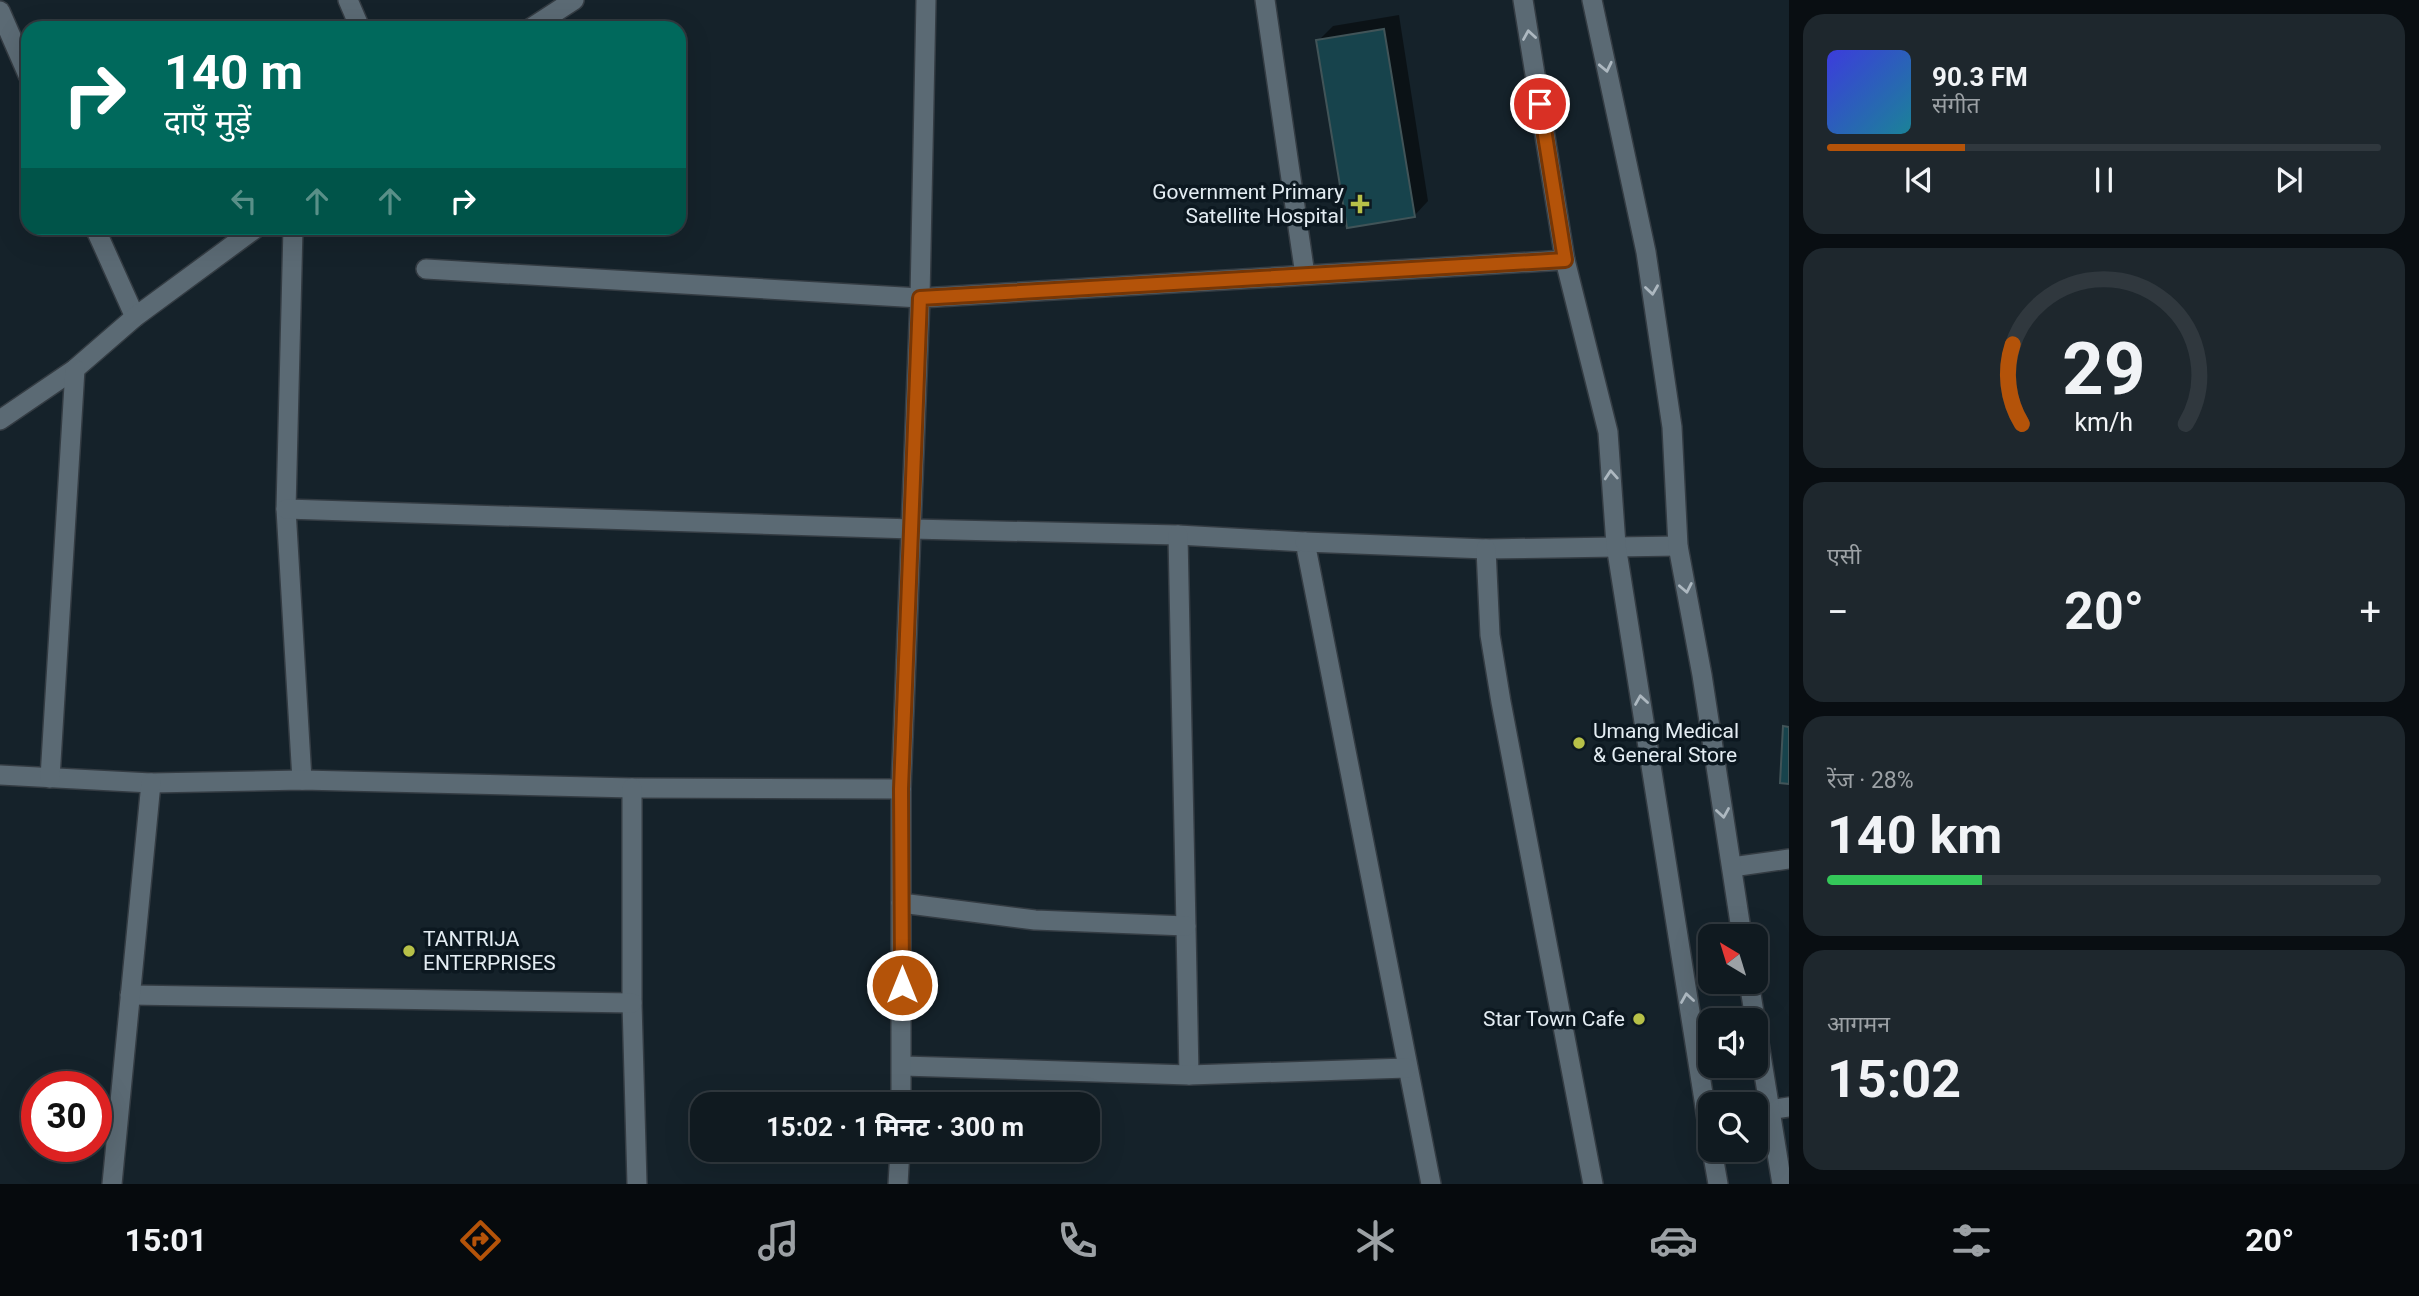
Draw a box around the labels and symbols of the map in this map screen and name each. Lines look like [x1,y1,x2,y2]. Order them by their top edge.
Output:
one-way arrow [1522,29,1537,41]
one-way arrow [1598,61,1613,73]
pin [1510,74,1570,134]
place label: Government Primary Satellite Hospital [1152,180,1344,228]
marker: Government Primary Satellite Hospital [1350,194,1370,214]
one-way arrow [1644,284,1659,296]
one-way arrow [1603,469,1618,480]
one-way arrow [1677,582,1692,594]
one-way arrow [1634,695,1649,706]
place label: Umang Medical & General Store [1593,719,1739,767]
marker: Umang Medical & General Store [1571,735,1587,751]
one-way arrow [1715,807,1730,819]
north arrow [1698,924,1768,994]
place label: TANTRIJA ENTERPRISES [423,927,556,975]
marker: TANTRIJA ENTERPRISES [401,943,417,959]
position arrow [865,948,939,1022]
one-way arrow [1680,992,1695,1004]
place label: Star Town Cafe [1483,1007,1625,1031]
marker: Star Town Cafe [1631,1011,1647,1027]
speed limit sign: 30 [21,1071,112,1162]

